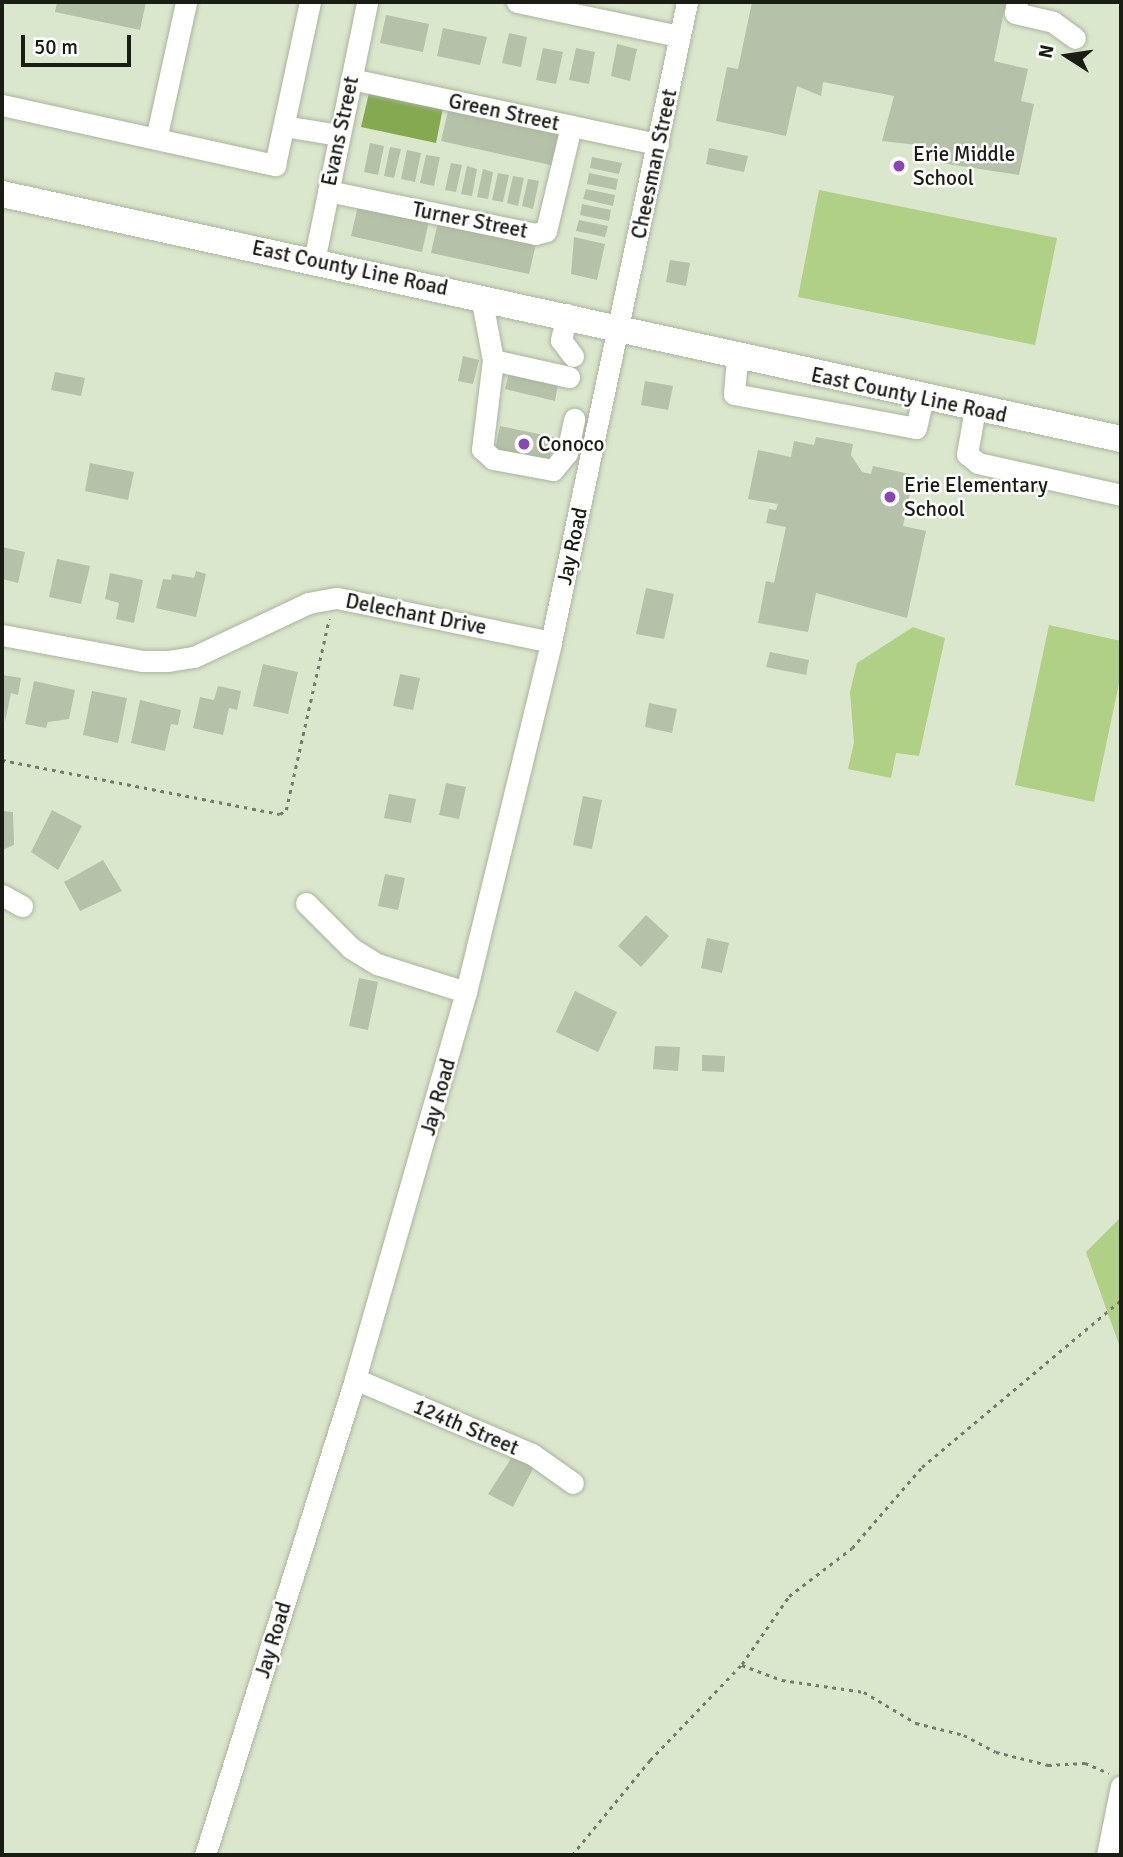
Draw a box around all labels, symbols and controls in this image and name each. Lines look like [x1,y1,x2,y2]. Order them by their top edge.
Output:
scale bar [24,21,135,65]
north arrow [1032,21,1102,91]
text: 50 m [34,34,78,60]
text: N [1033,43,1060,61]
street label: Evans Street [316,74,364,188]
street label: Cheesman Street [626,87,682,241]
street label: Green Street [446,88,562,136]
place label: Erie Middle School [913,141,1015,191]
marker: Erie Middle School [891,158,907,174]
street label: Turner Street [410,196,530,244]
street label: East County Line Road [250,235,450,301]
street label: East County Line Road [809,362,1009,428]
place label: Conoco [538,431,605,457]
marker: Conoco [516,436,532,452]
place label: Erie Elementary School [904,472,1048,522]
marker: Erie Elementary School [882,489,898,505]
street label: Jay Road [552,505,592,587]
street label: Delechant Drive [343,588,489,640]
street label: Jay Road [415,1056,461,1138]
street label: 124th Street [409,1393,523,1461]
street label: Jay Road [249,1599,297,1681]

